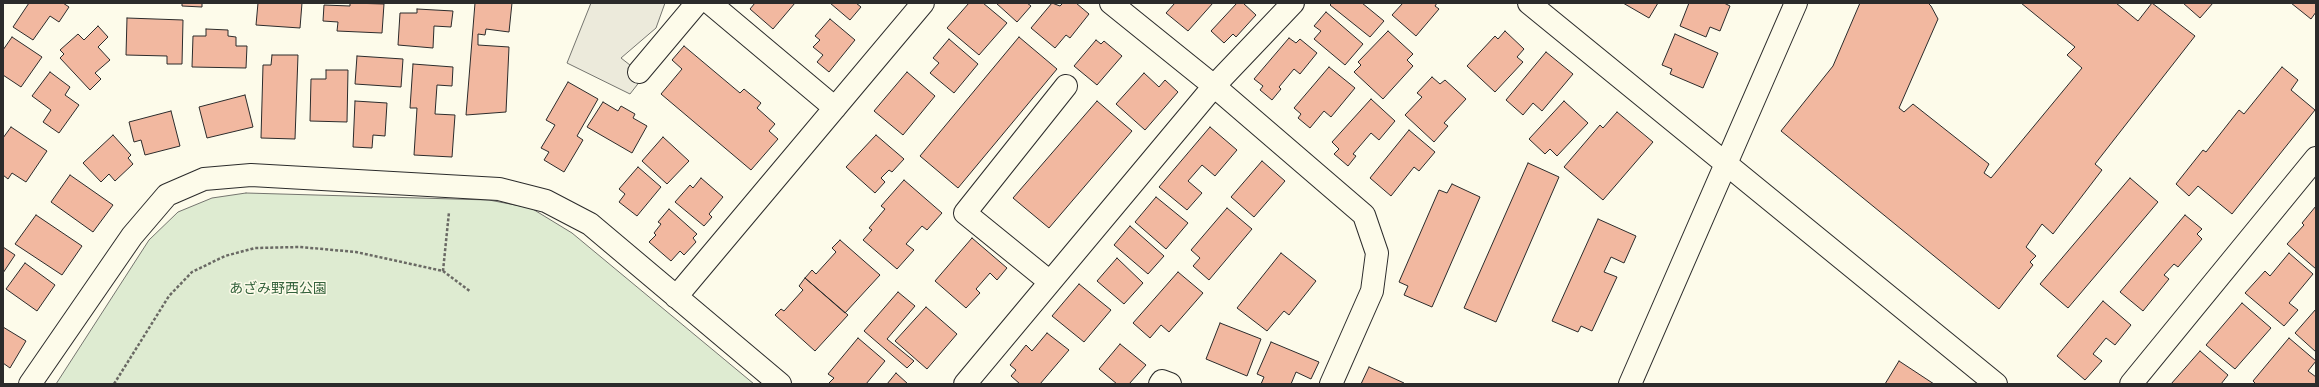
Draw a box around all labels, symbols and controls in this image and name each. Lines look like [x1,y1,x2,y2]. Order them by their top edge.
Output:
park label: あざみ野西公園 [229,281,327,297]

